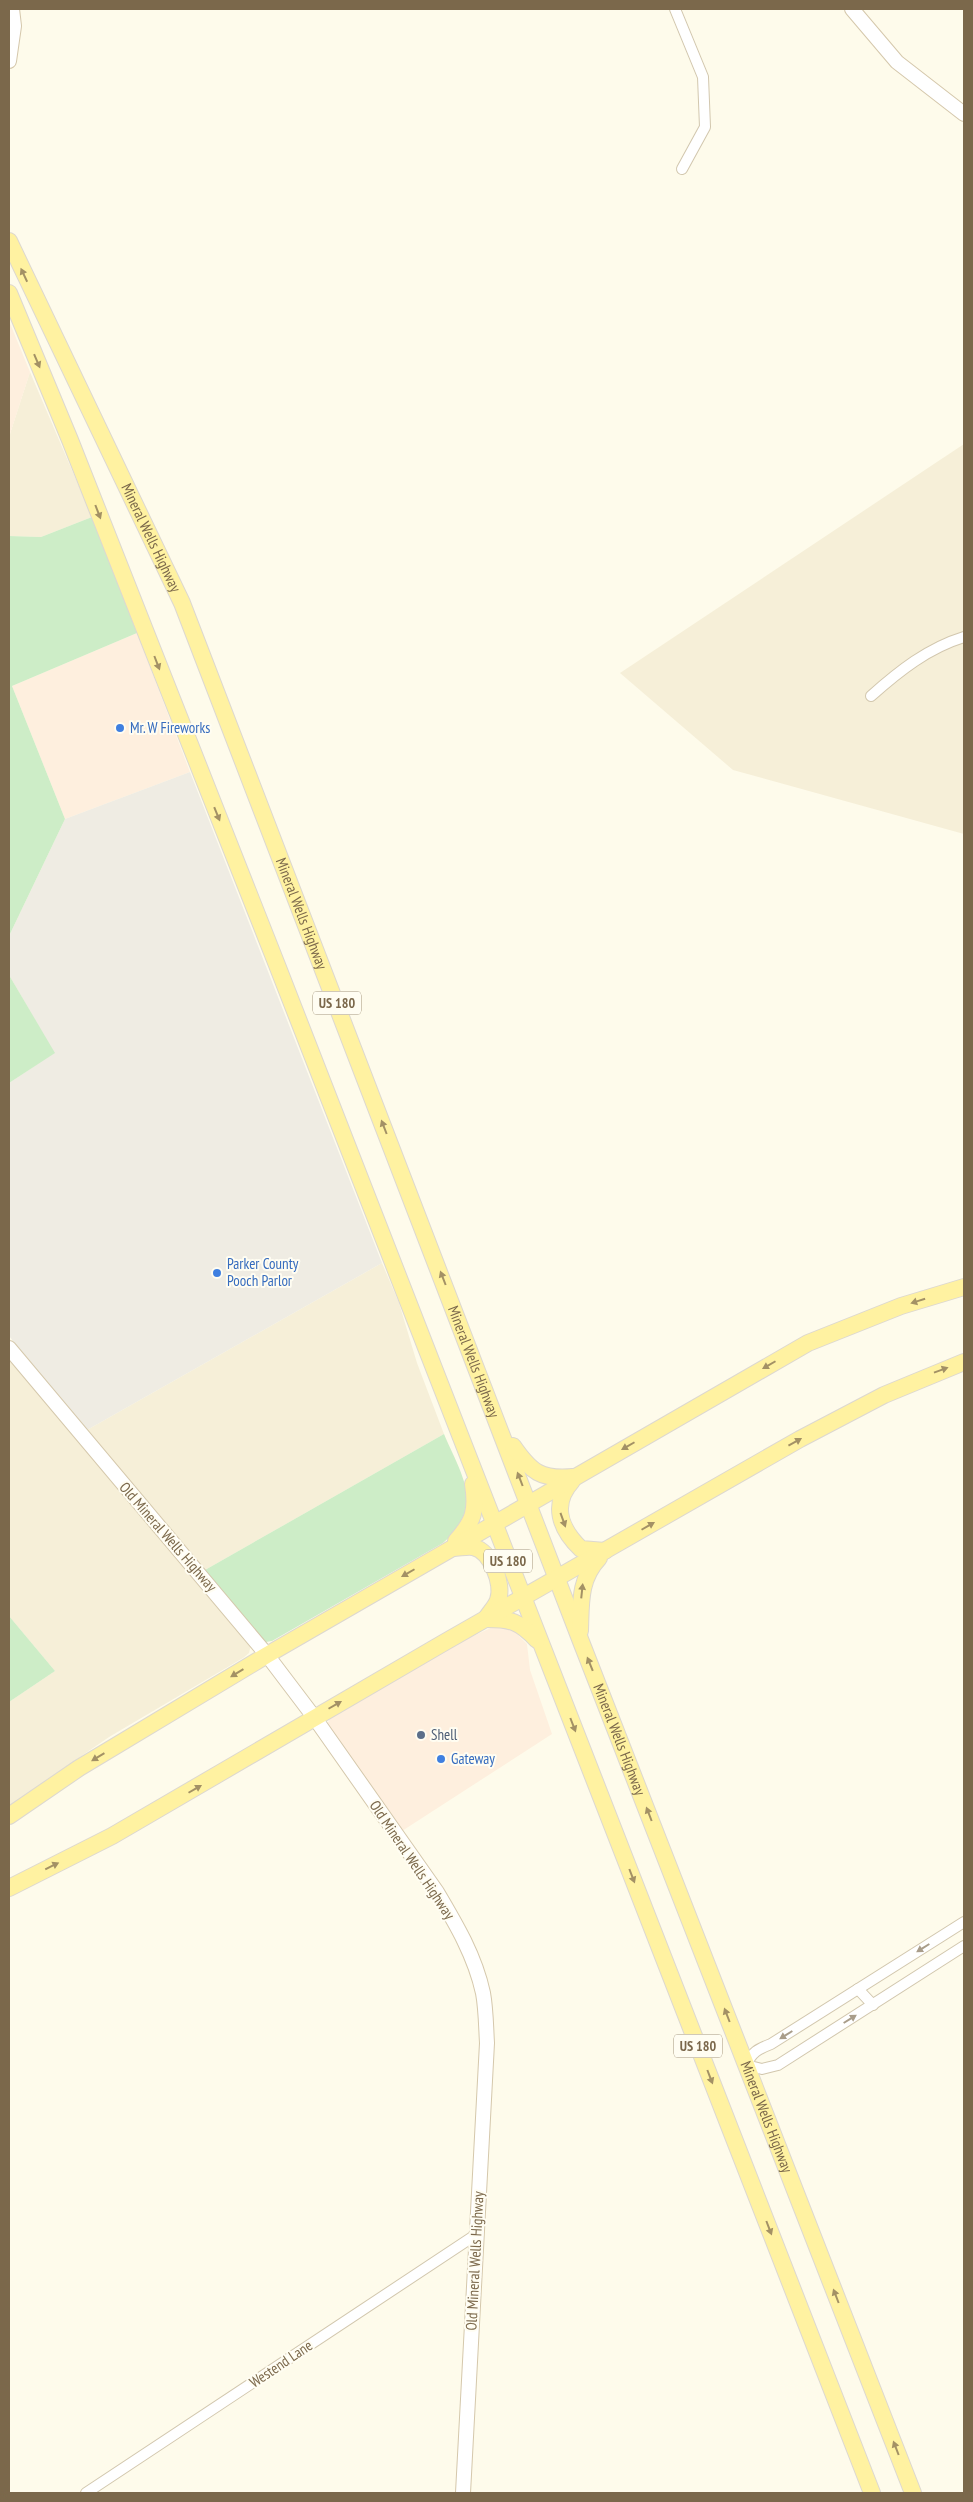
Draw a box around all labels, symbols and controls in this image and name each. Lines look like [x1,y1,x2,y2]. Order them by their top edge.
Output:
one-way arrow [20,268,28,282]
one-way arrow [34,354,42,368]
street label: Mineral Wells Highway [117,480,186,595]
one-way arrow [94,505,102,520]
one-way arrow [153,656,161,671]
place label: Mr. W Fireworks [130,718,210,737]
marker: Mr. W Fireworks [114,722,126,734]
one-way arrow [213,807,221,822]
street label: Mineral Wells Highway [272,855,332,972]
road number: US 180 [313,991,361,1014]
one-way arrow [380,1119,388,1134]
place label: Parker County Pooch Parlor [227,1254,299,1290]
marker: Parker County Pooch Parlor [211,1267,223,1279]
one-way arrow [438,1271,446,1285]
one-way arrow [910,1298,925,1305]
street label: Mineral Wells Highway [444,1303,504,1420]
one-way arrow [761,1361,776,1369]
one-way arrow [934,1366,949,1374]
one-way arrow [788,1438,803,1446]
one-way arrow [621,1442,635,1451]
one-way arrow [515,1472,523,1486]
street label: Old Mineral Wells Highway [115,1478,222,1596]
one-way arrow [559,1513,567,1528]
one-way arrow [641,1522,654,1531]
road number: US 180 [484,1550,532,1572]
one-way arrow [400,1569,415,1577]
one-way arrow [578,1583,586,1599]
one-way arrow [586,1656,593,1671]
one-way arrow [231,1668,244,1677]
street label: Mineral Wells Highway [589,1681,650,1798]
one-way arrow [328,1701,341,1710]
one-way arrow [569,1718,577,1733]
place label: Shell [431,1725,458,1744]
marker: Shell [415,1729,427,1741]
place label: Gateway [451,1749,495,1768]
one-way arrow [92,1752,105,1761]
marker: Gateway [435,1753,447,1765]
one-way arrow [189,1784,202,1793]
street label: Old Mineral Wells Highway [366,1797,459,1923]
one-way arrow [645,1806,653,1821]
one-way arrow [45,1862,60,1870]
one-way arrow [629,1869,636,1884]
one-way arrow [917,1943,930,1953]
one-way arrow [723,2007,730,2022]
one-way arrow [844,2014,857,2024]
one-way arrow [779,2030,792,2040]
road number: US 180 [674,2034,722,2058]
street label: Mineral Wells Highway [737,2058,797,2176]
one-way arrow [707,2069,714,2084]
street label: Old Mineral Wells Highway [461,2191,488,2331]
one-way arrow [765,2221,773,2236]
one-way arrow [832,2289,840,2304]
street label: Westend Lane [246,2336,316,2392]
one-way arrow [891,2441,899,2455]

